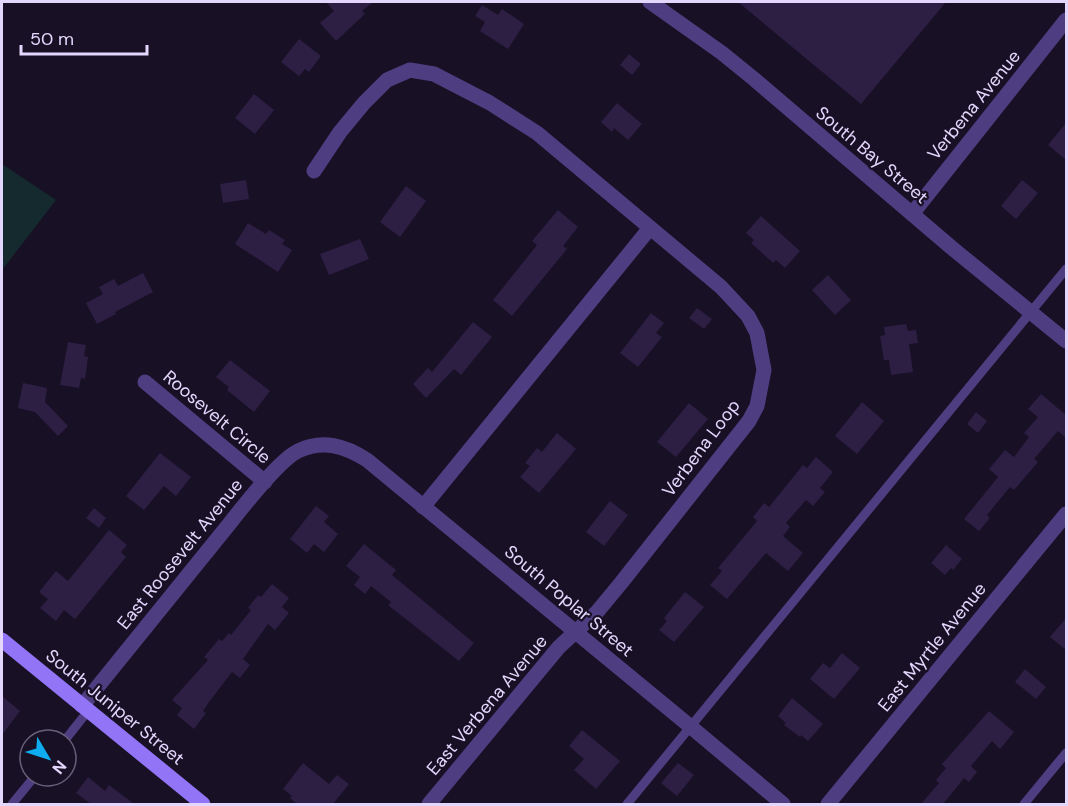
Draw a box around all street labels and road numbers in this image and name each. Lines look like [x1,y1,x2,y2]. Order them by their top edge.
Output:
street label: Verbena Avenue [922,45,1026,165]
street label: South Bay Street [811,101,933,209]
street label: Roosevelt Circle [158,365,276,469]
street label: Verbena Loop [657,395,745,501]
street label: East Roosevelt Avenue [112,474,248,634]
street label: South Poplar Street [499,540,639,662]
street label: East Myrtle Avenue [872,577,992,717]
street label: East Verbena Avenue [421,630,553,780]
street label: South Juniper Street [41,644,189,770]

